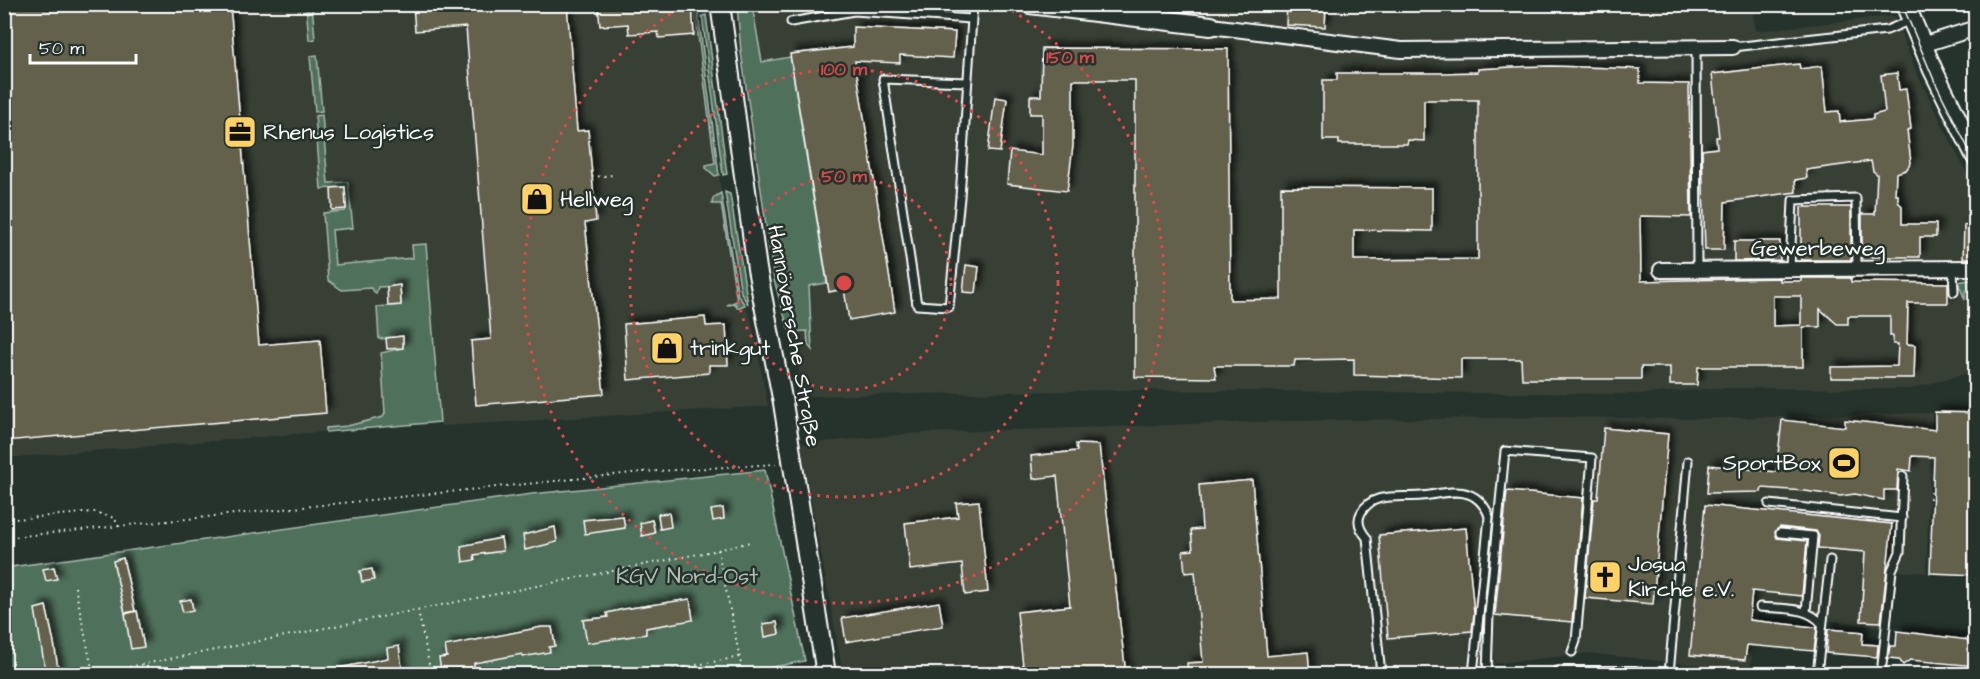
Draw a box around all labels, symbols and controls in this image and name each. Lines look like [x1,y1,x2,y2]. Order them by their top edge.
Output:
scale bar [30,27,136,65]
text: 50 m [39,36,84,61]
text: 150 m [1046,45,1095,70]
text: 100 m [821,57,868,82]
office icon: Rhenus Logistics [222,114,258,150]
place label: Rhenus Logistics [263,117,434,149]
text: 50 m [821,164,868,189]
shop icon: Hellweg [519,181,555,217]
place label: Hellweg [560,184,633,216]
street label: Hannöversche Straße [759,223,829,449]
street label: Gewerbeweg [1751,233,1885,265]
centre of rings [834,273,854,293]
shop icon: trinkgut [649,330,685,366]
place label: trinkgut [690,333,770,365]
sports icon: SportBox [1826,445,1862,481]
place label: SportBox [1723,448,1822,479]
place label: Josua Kirche e.V. [1628,549,1734,605]
church icon: Josua Kirche e.V. [1587,559,1623,595]
park label: KGV Nord-Ost [616,561,758,592]

